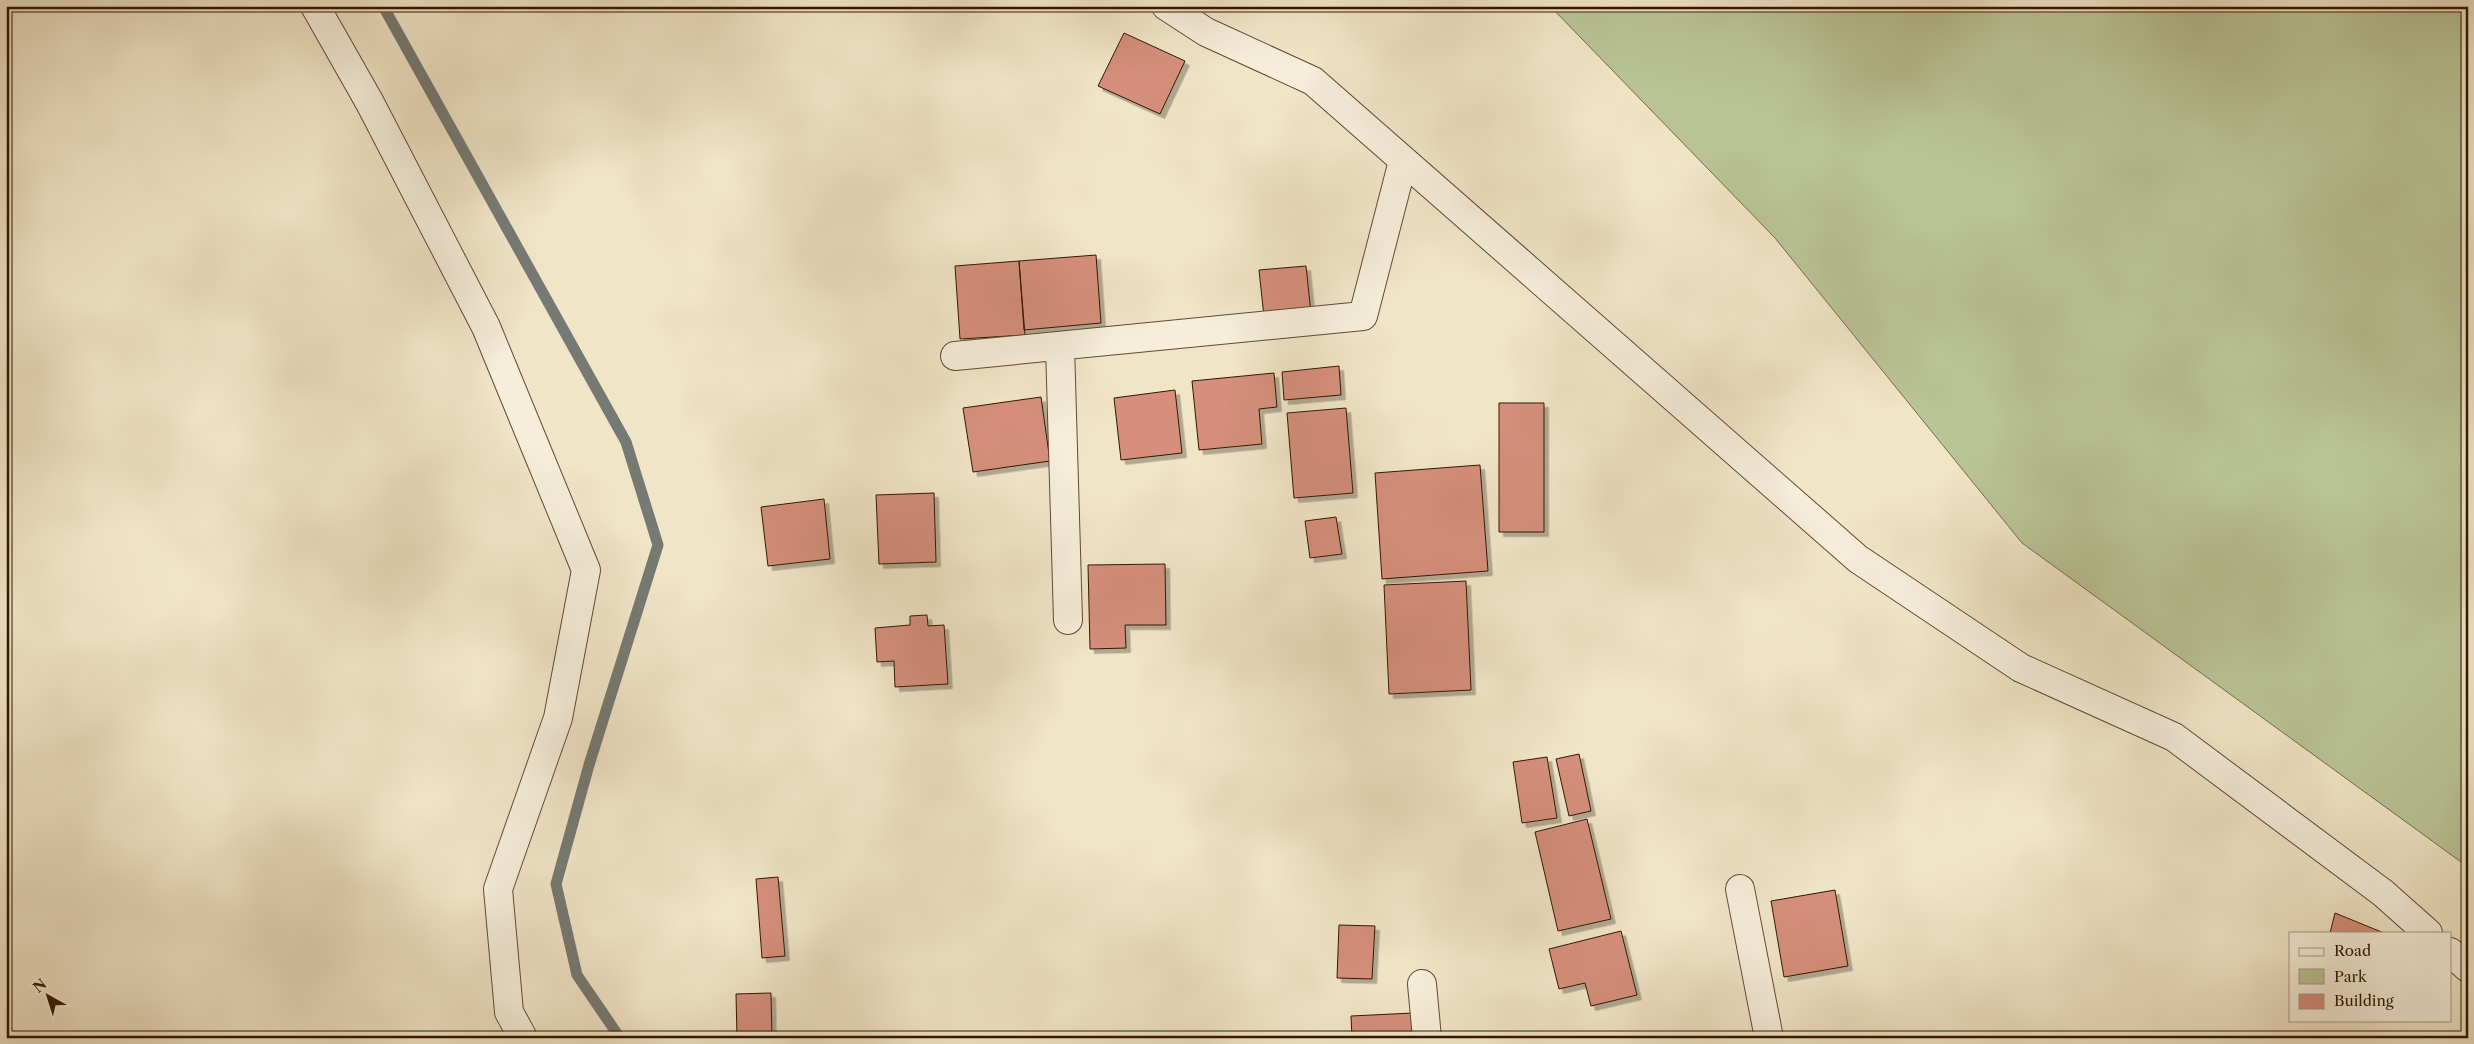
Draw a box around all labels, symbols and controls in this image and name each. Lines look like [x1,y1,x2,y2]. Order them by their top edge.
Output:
legend [2289,932,2452,1022]
text: Road [2334,941,2371,960]
text: Park [2334,967,2368,986]
north arrow [22,972,72,1022]
text: N [29,975,50,997]
text: Building [2334,991,2394,1010]

